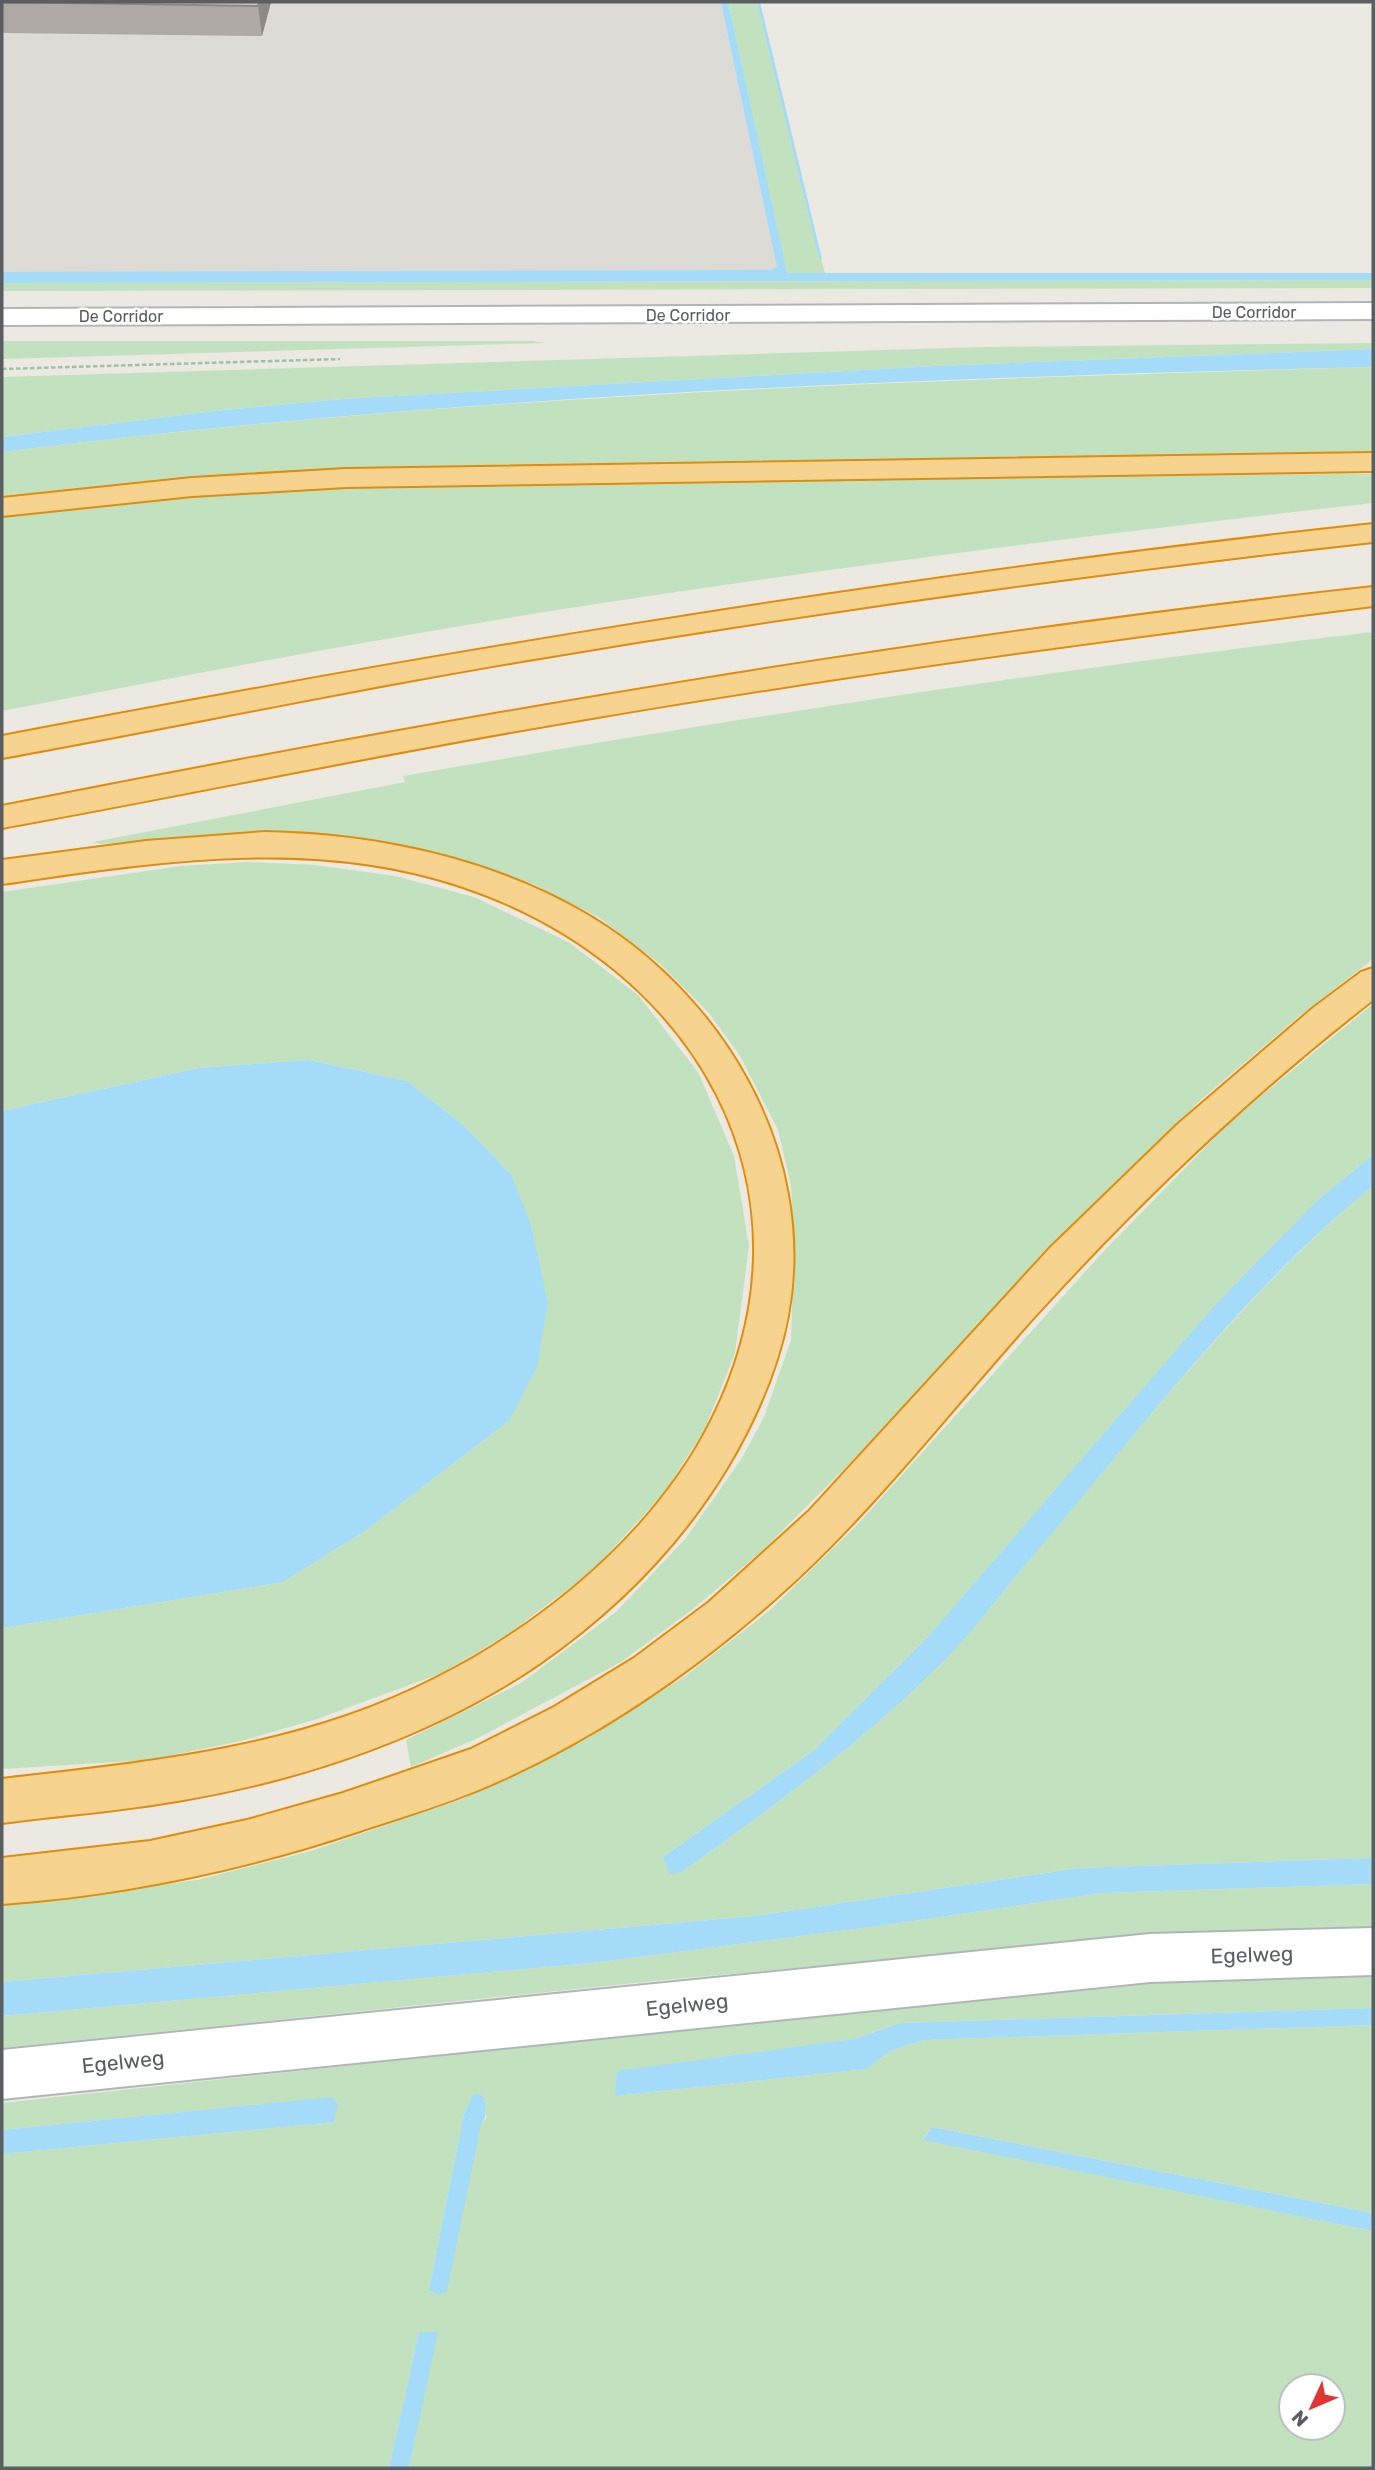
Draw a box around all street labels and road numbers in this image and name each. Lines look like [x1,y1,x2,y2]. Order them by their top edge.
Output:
street label: De Corridor [1212,303,1296,322]
street label: De Corridor [646,306,730,325]
street label: De Corridor [79,307,163,326]
street label: Egelweg [1210,1941,1294,1968]
street label: Egelweg [644,1988,729,2021]
street label: Egelweg [80,2045,165,2078]

